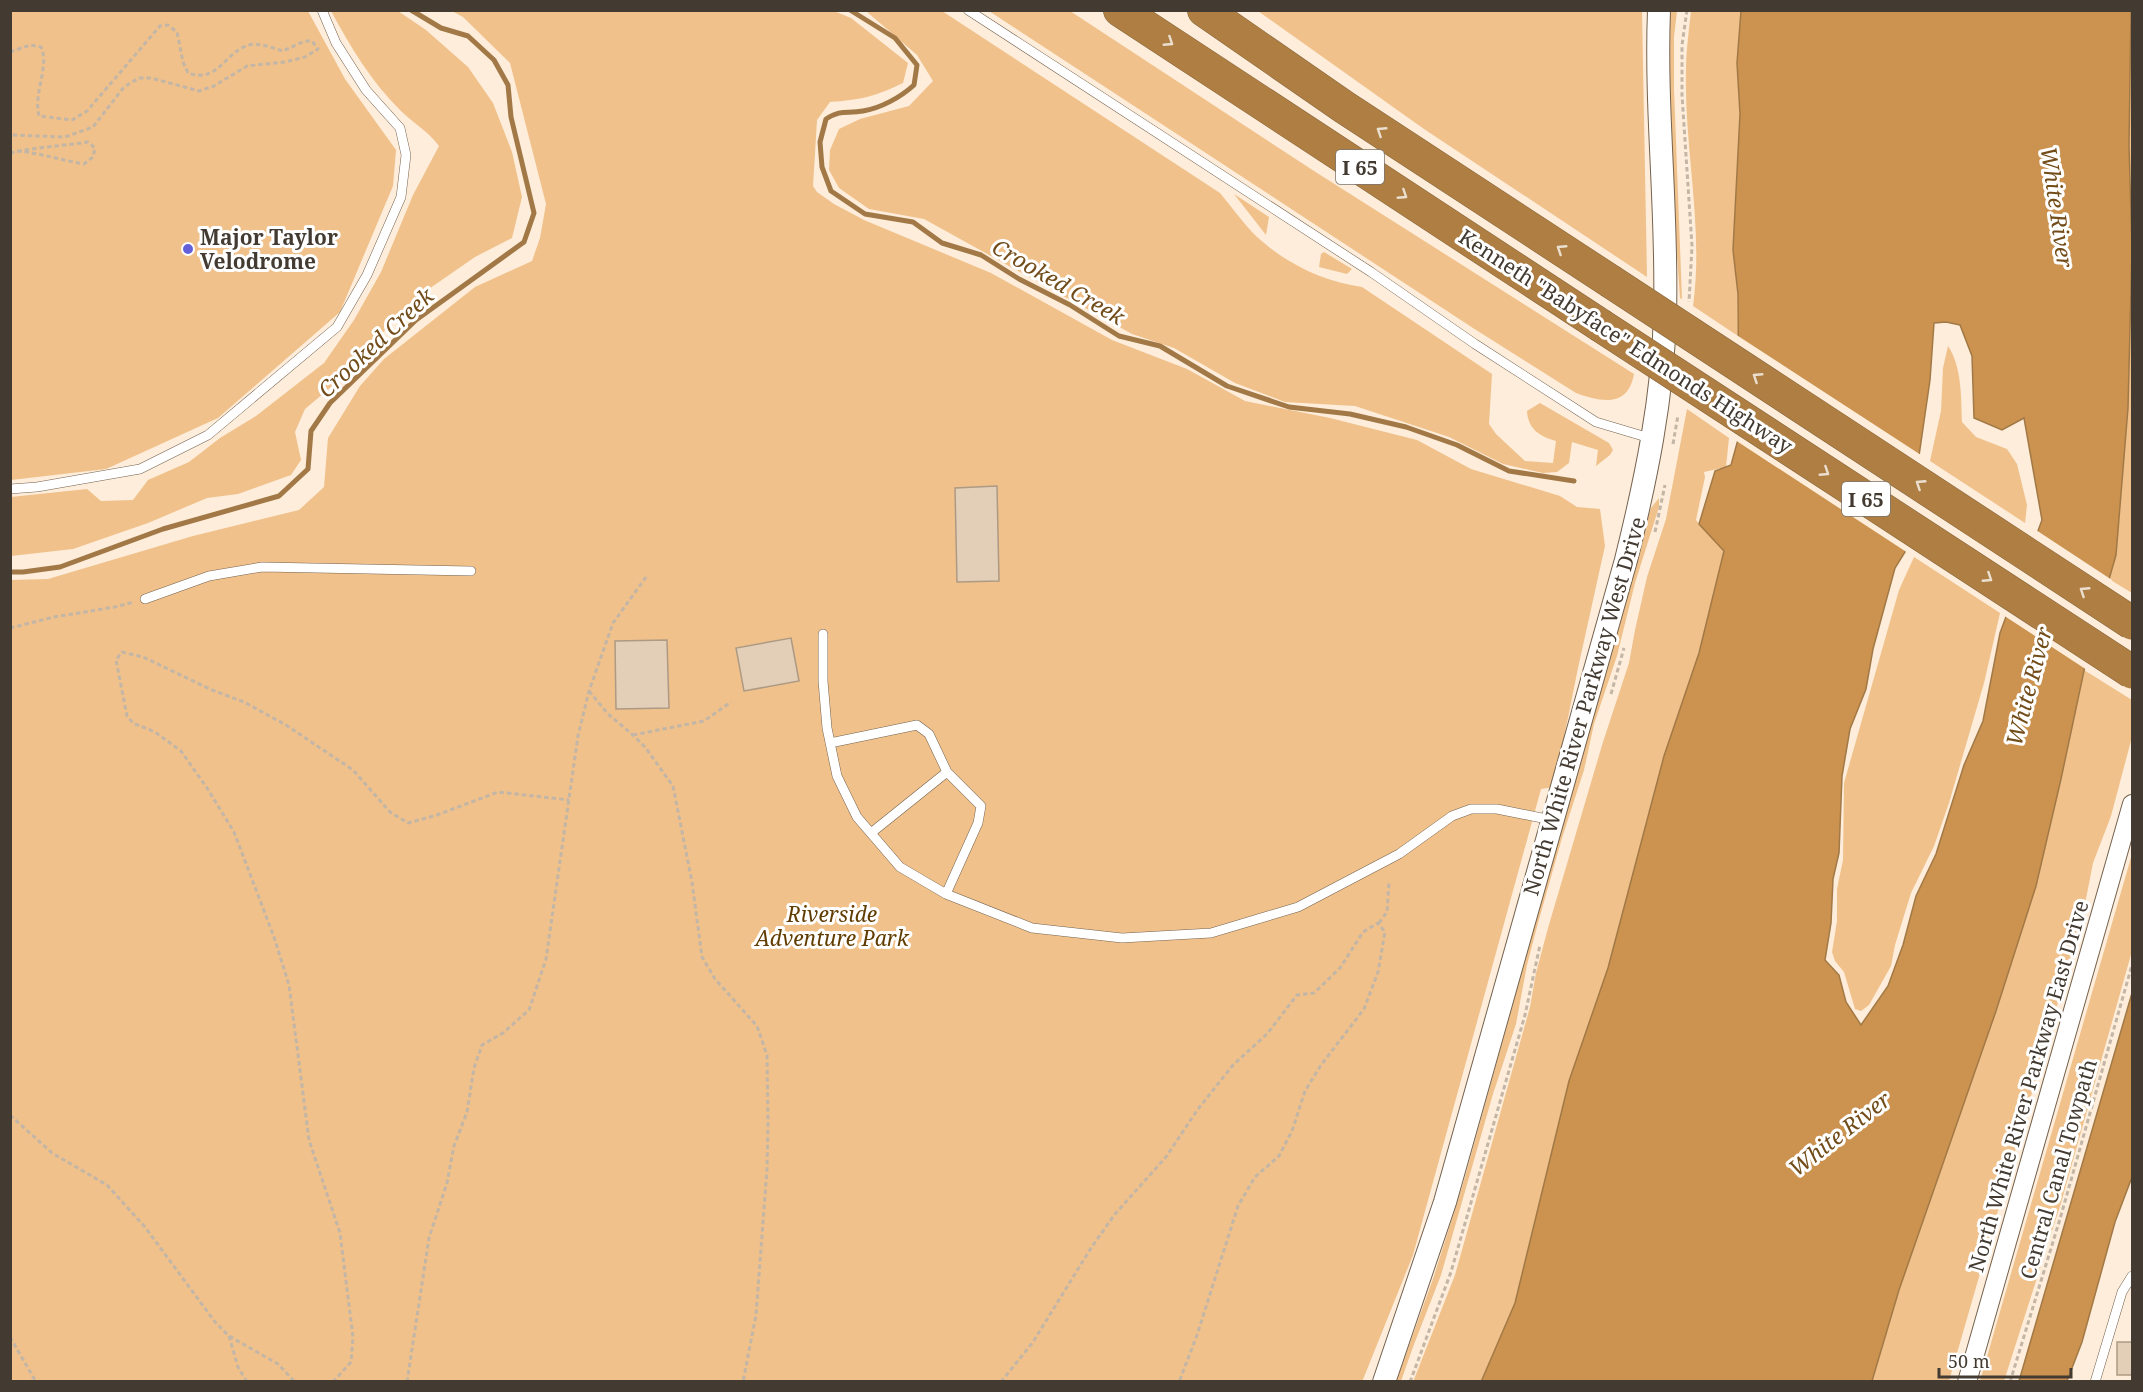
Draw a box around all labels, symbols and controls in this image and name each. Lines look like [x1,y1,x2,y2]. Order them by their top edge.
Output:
one-way arrow [1163,35,1173,47]
one-way arrow [1376,127,1387,138]
water label: White River [2035,145,2081,270]
road number: I 65 [1336,150,1384,184]
one-way arrow [1396,188,1407,199]
street label: Kenneth "Babyface" Edmonds Highway [1454,222,1798,460]
place label: Major Taylor Velodrome [200,223,338,275]
water label: Crooked Creek [987,231,1132,332]
marker: Major Taylor Velodrome [181,242,195,256]
one-way arrow [1557,246,1568,257]
water label: Crooked Creek [311,280,440,403]
one-way arrow [1753,373,1764,384]
one-way arrow [1818,464,1829,475]
one-way arrow [1916,480,1927,491]
road number: I 65 [1842,482,1890,516]
street label: North White River Parkway West Drive [1516,513,1652,899]
one-way arrow [1982,571,1992,583]
one-way arrow [2079,587,2090,598]
water label: White River [1998,623,2058,749]
street label: North White River Parkway East Drive [1961,897,2095,1275]
park label: Riverside Adventure Park [753,900,910,952]
street label: Central Canal Towpath [2013,1056,2103,1282]
water label: White River [1782,1083,1897,1182]
scale bar [1939,1341,2071,1379]
text: 50 m [1948,1349,1990,1373]

